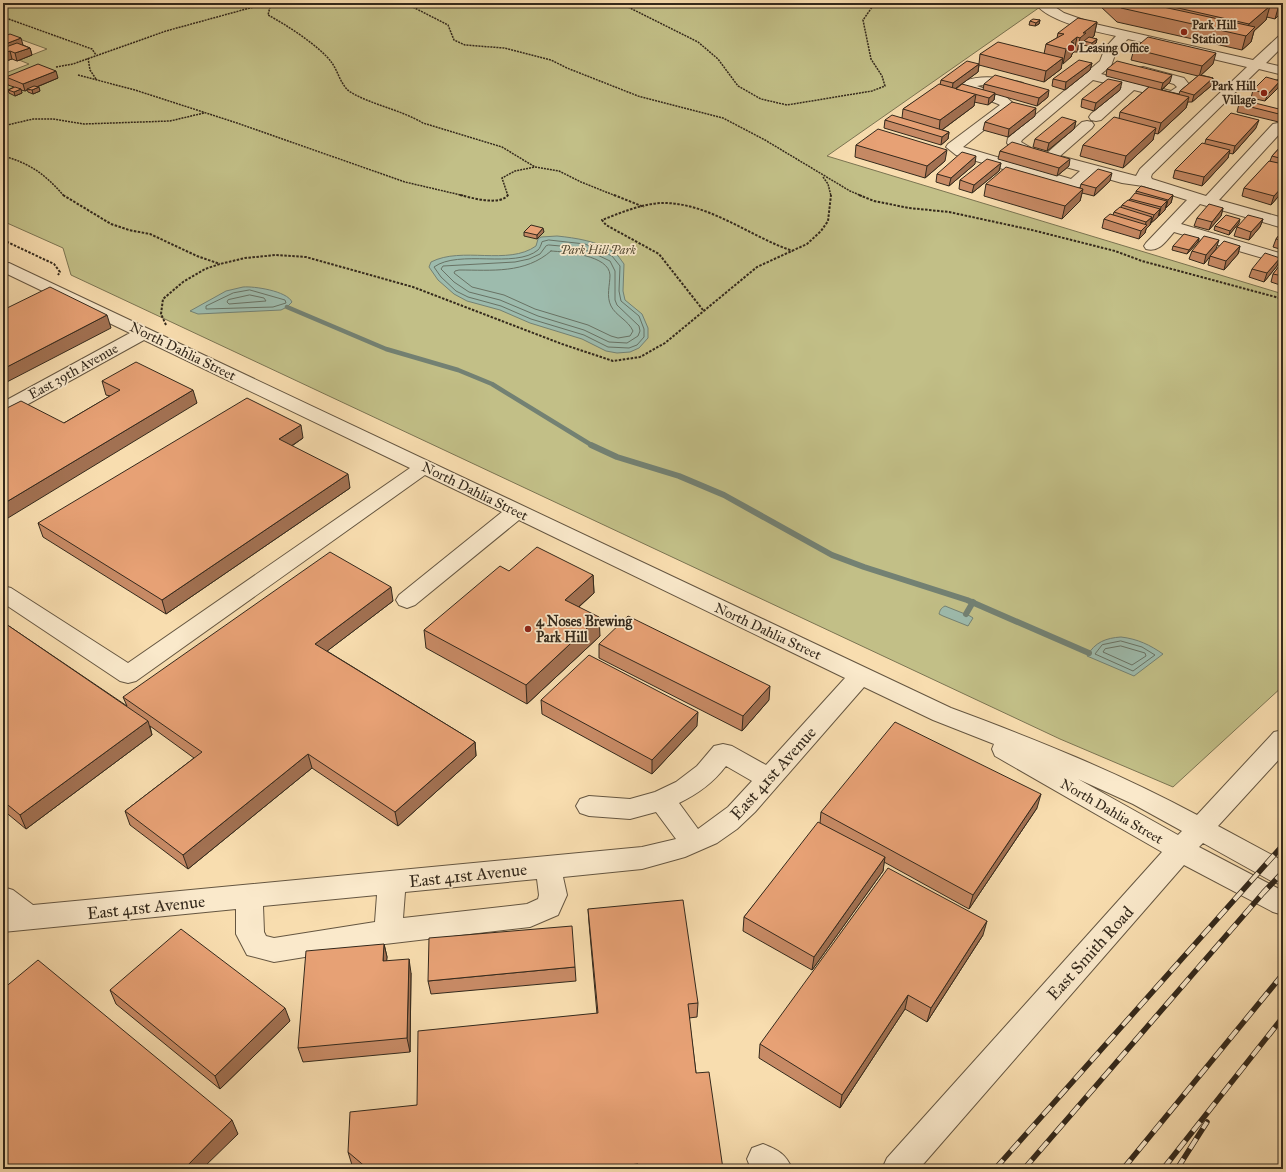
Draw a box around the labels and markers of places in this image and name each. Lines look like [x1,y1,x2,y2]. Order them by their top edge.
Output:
place label: Park Hill Station [1192,18,1237,46]
marker: Park Hill Station [1179,27,1189,37]
place label: Leasing Office [1079,41,1149,56]
marker: Leasing Office [1066,43,1076,53]
place label: Park Hill Village [1212,79,1257,108]
marker: Park Hill Village [1259,88,1269,98]
place label: 4 Noses Brewing Park Hill [536,613,632,646]
marker: 4 Noses Brewing Park Hill [523,624,533,634]

